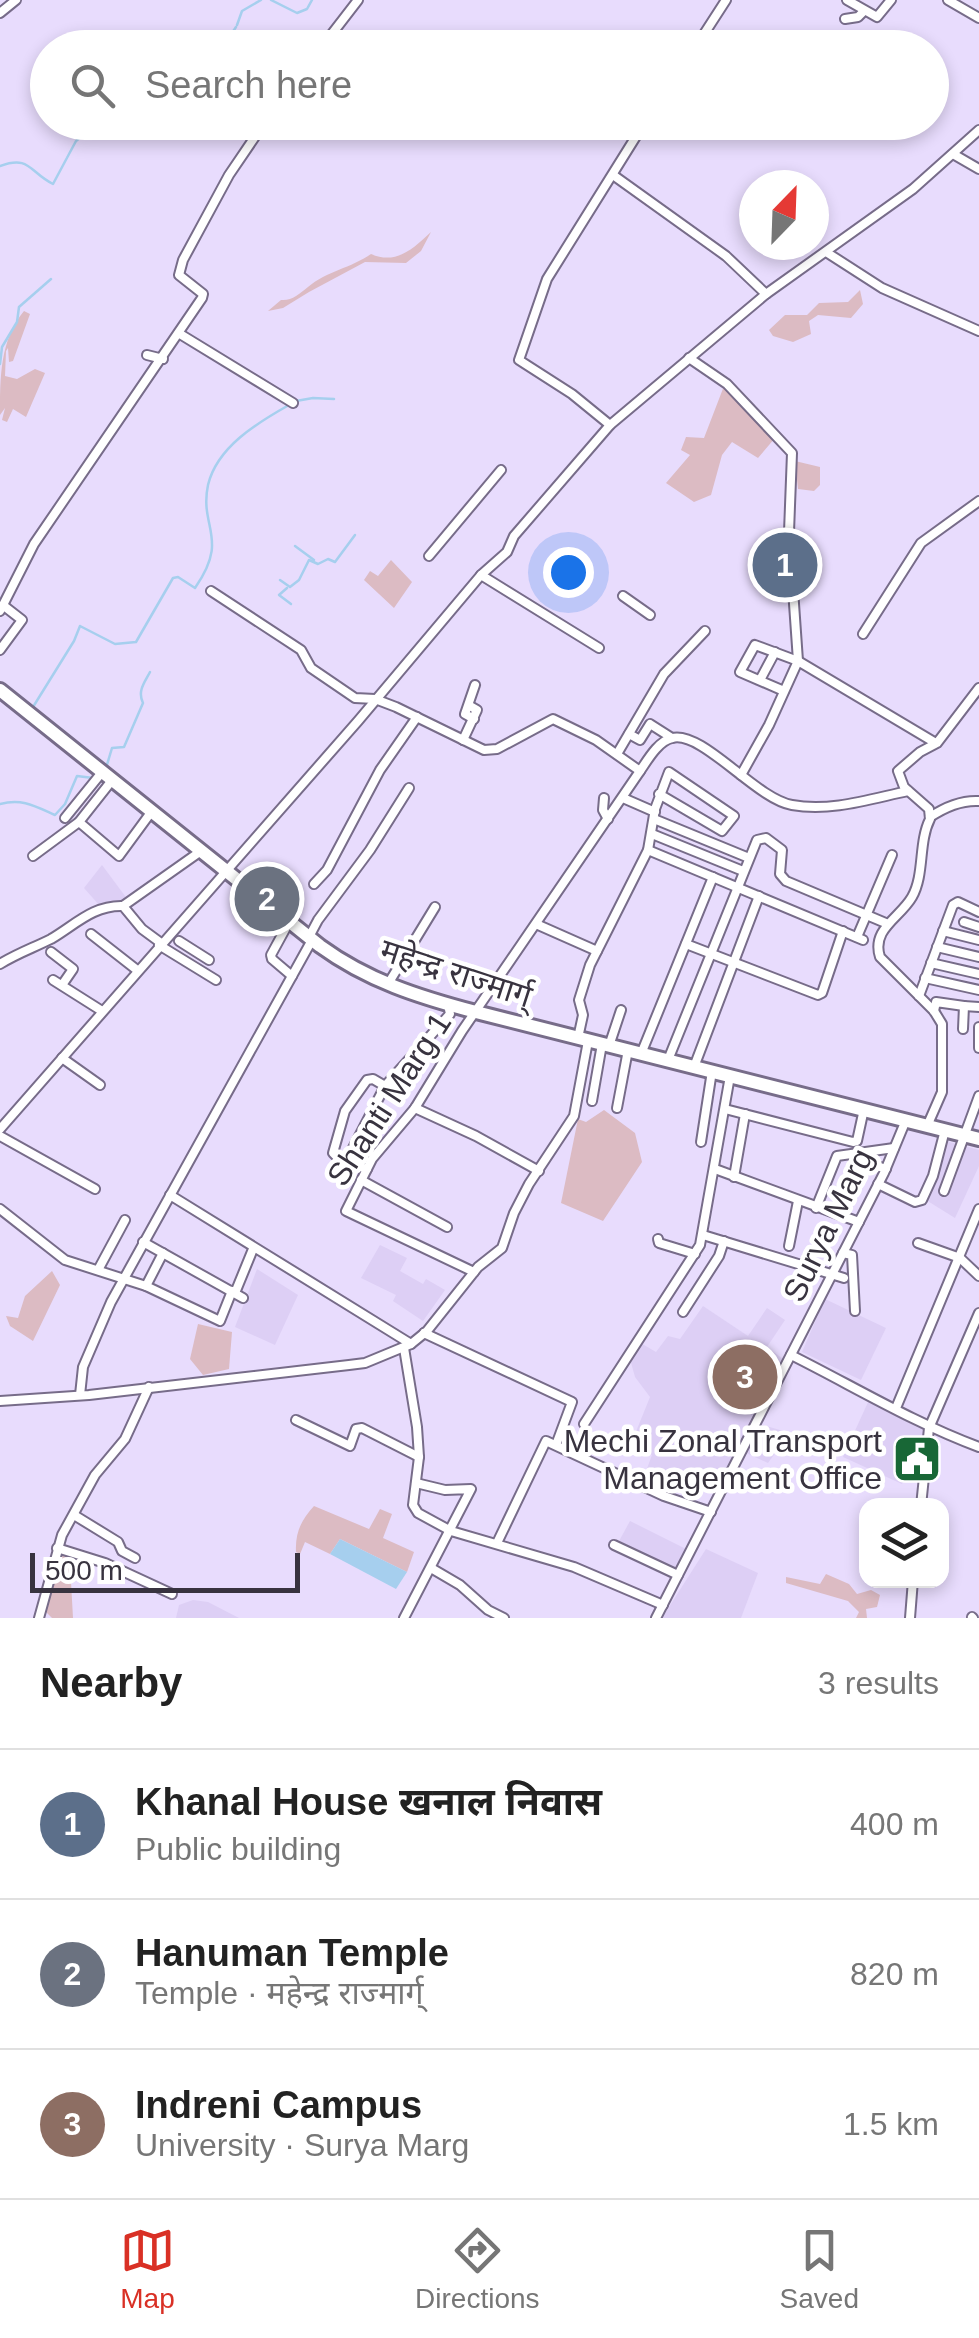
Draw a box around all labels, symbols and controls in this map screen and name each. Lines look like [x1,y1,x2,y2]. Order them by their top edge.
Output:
search box [30,30,949,140]
icon: search [65,58,120,113]
text: Search here [145,64,352,106]
north arrow [739,170,829,260]
pin: 1 [752,528,818,602]
your location [543,547,594,598]
pin: 2 [234,862,300,936]
street label: महेन्द्र राज्मार्ग् [375,932,541,1018]
street label: Shanti Marg 1 [320,1006,458,1192]
street label: Surya Marg [776,1143,880,1307]
pin: 3 [712,1340,778,1414]
place label: Mechi Zonal Transport Management Office [564,1423,882,1496]
public building icon: Mechi Zonal Transport Management Office [891,1433,943,1485]
map controls [859,1498,949,1588]
button: layers [859,1498,949,1588]
scale bar [30,1548,300,1592]
text: 500 m [45,1555,123,1586]
text: Nearby [40,1659,182,1706]
text: 3 results [818,1665,939,1701]
text: Khanal House खनाल निवास [135,1781,602,1823]
text: 1 [64,1806,81,1842]
text: 400 m [850,1806,939,1842]
text: Public building [135,1831,341,1867]
text: Hanuman Temple [135,1932,449,1974]
text: 2 [64,1956,81,1992]
text: 820 m [850,1956,939,1992]
text: Temple · महेन्द्र राज्मार्ग् [135,1975,424,2011]
text: Indreni Campus [135,2084,422,2126]
text: 3 [64,2106,81,2142]
text: 1.5 km [843,2106,939,2142]
text: University · Surya Marg [135,2127,469,2163]
tab: Map [120,2223,175,2315]
tab: Directions [415,2223,540,2315]
tab: Saved [780,2223,859,2315]

